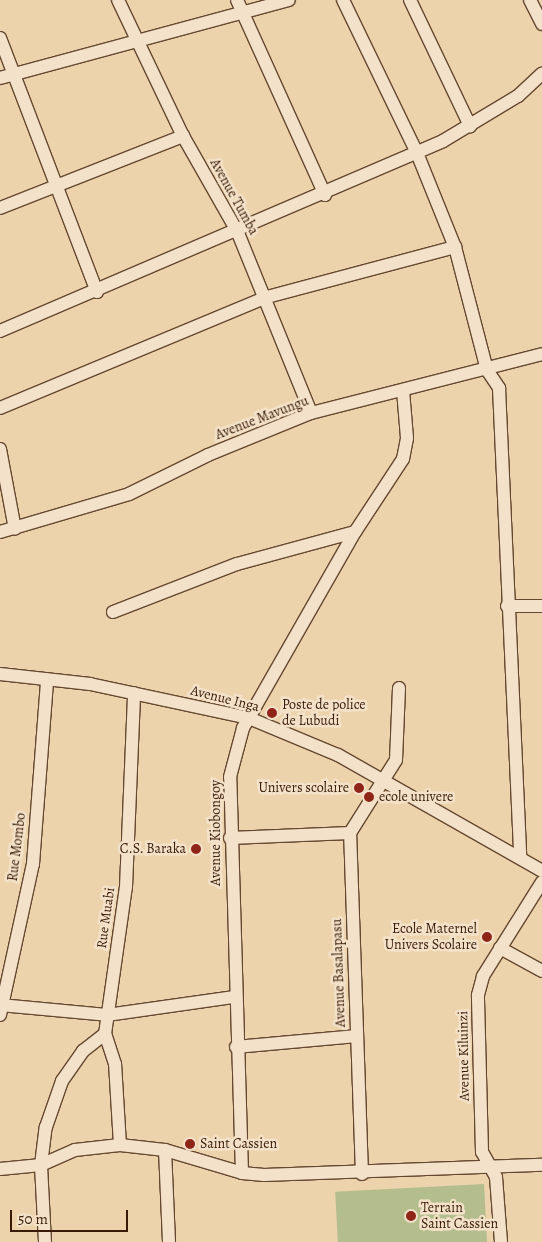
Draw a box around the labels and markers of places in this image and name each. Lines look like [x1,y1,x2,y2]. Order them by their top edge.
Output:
place label: Poste de police de Lubudi [282,697,366,730]
marker: Poste de police de Lubudi [266,707,278,719]
place label: Univers scolaire [258,780,349,796]
marker: Univers scolaire [353,782,365,794]
place label: ecole univere [379,789,453,805]
marker: ecole univere [363,791,375,803]
place label: C.S. Baraka [120,841,186,857]
marker: C.S. Baraka [190,843,202,855]
place label: Ecole Maternel Univers Scolaire [385,921,477,954]
marker: Ecole Maternel Univers Scolaire [481,931,493,943]
place label: Saint Cassien [200,1136,277,1152]
marker: Saint Cassien [184,1138,196,1150]
place label: Terrain Saint Cassien [421,1200,498,1232]
marker: Terrain Saint Cassien [405,1210,417,1222]

